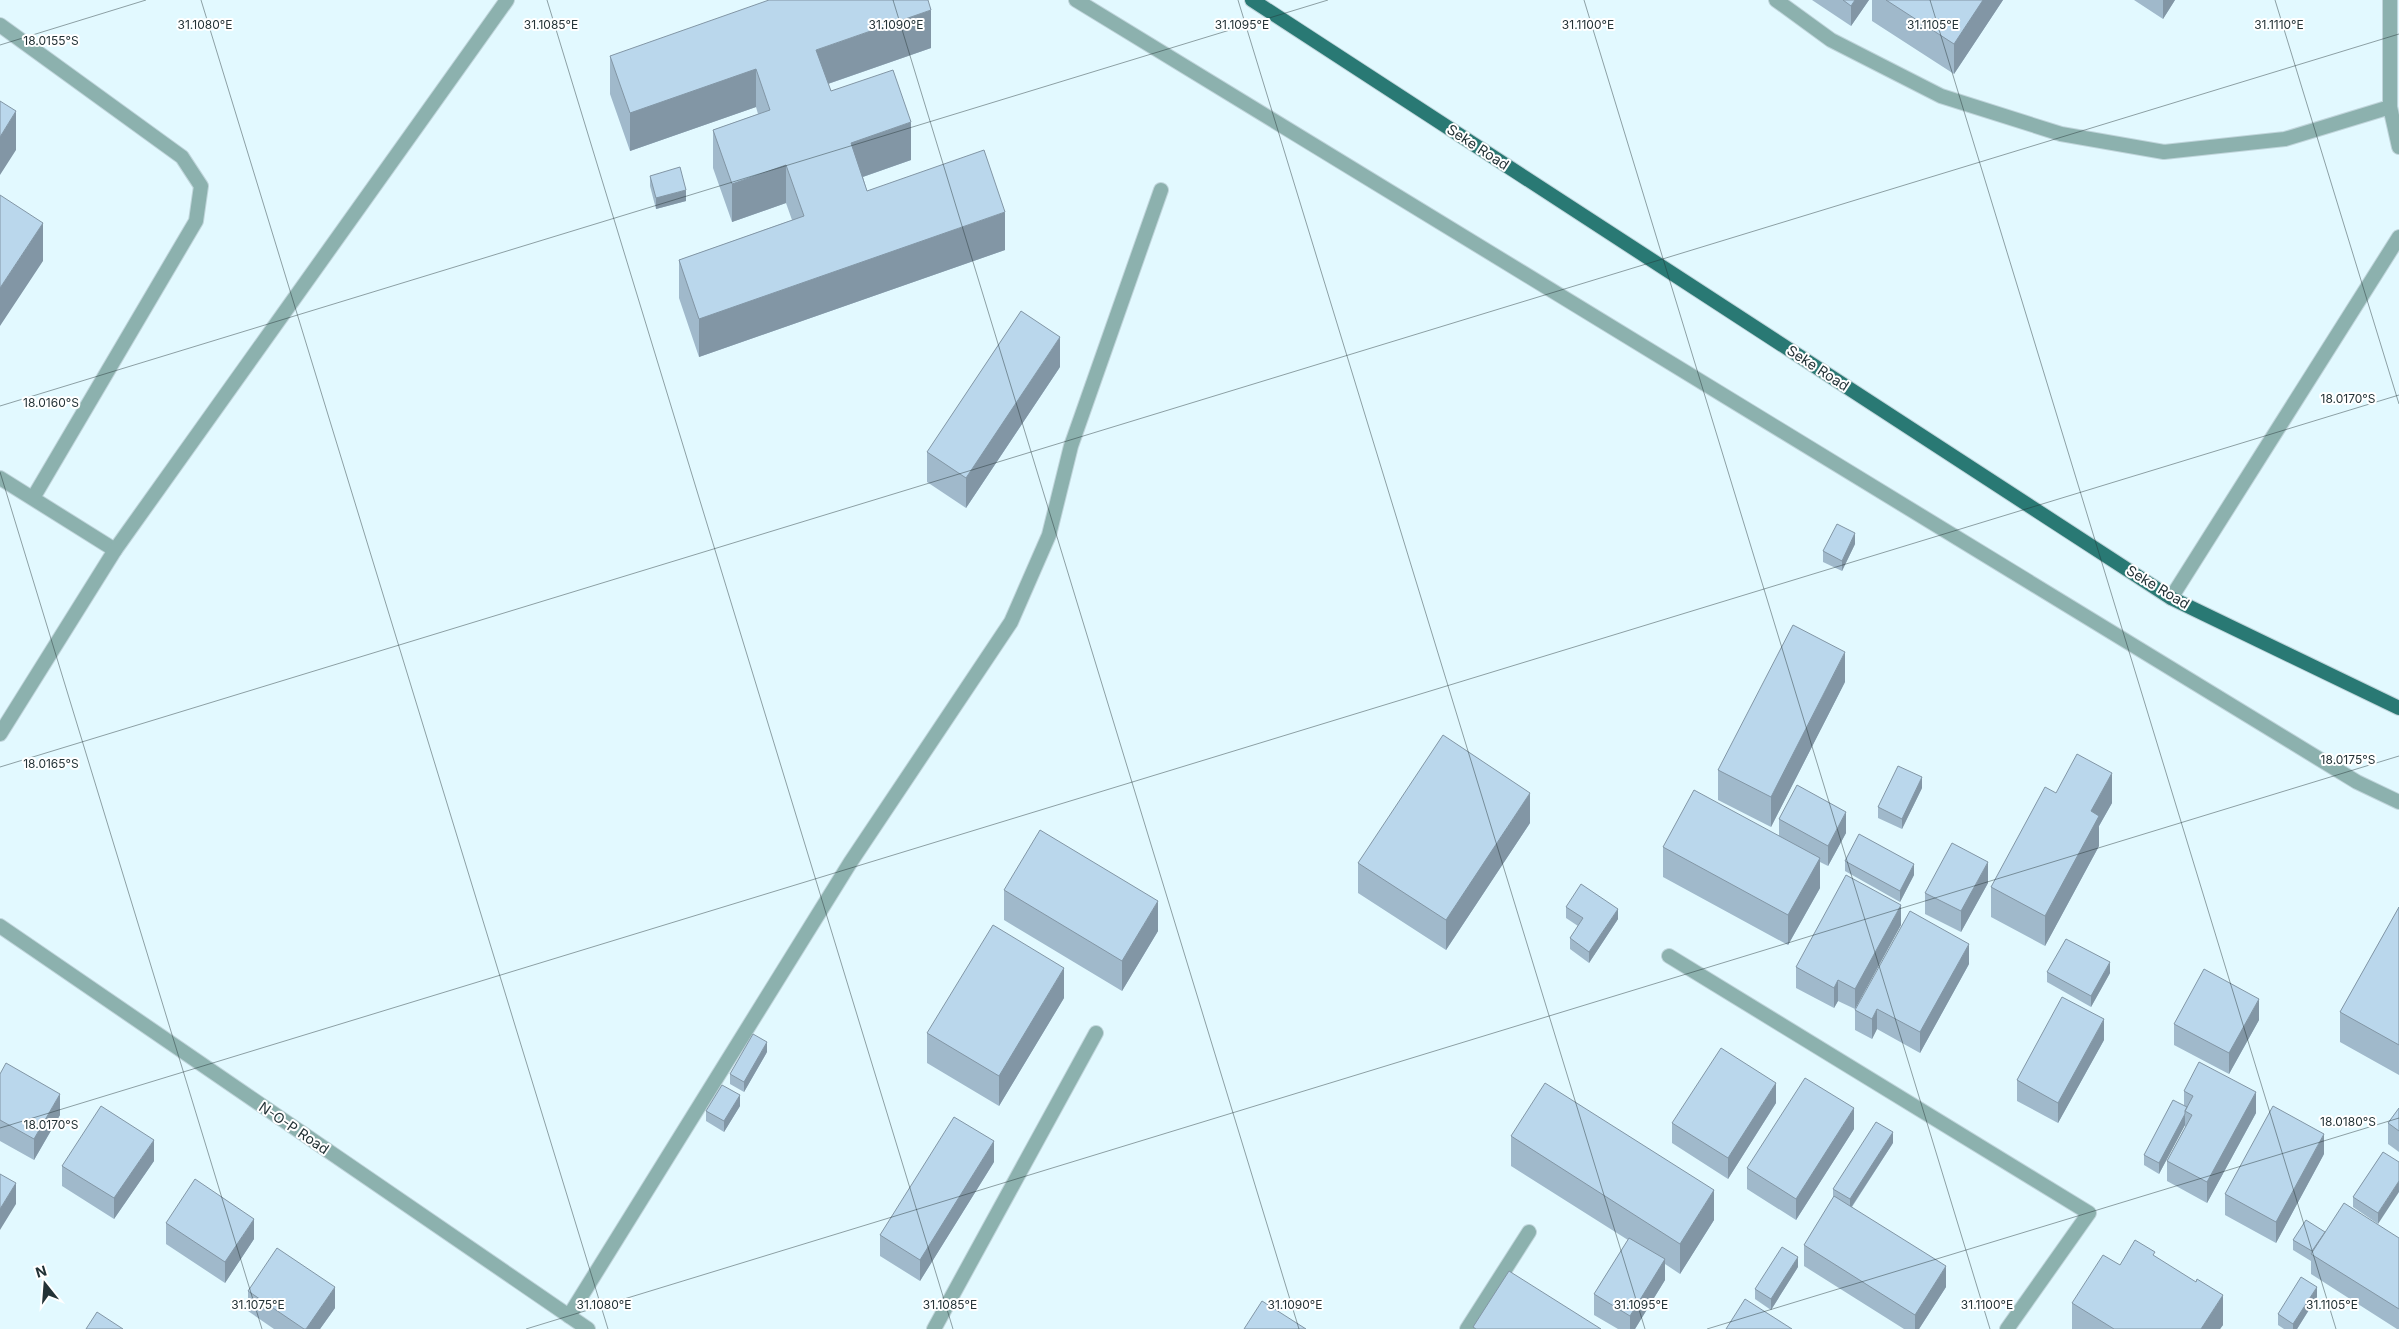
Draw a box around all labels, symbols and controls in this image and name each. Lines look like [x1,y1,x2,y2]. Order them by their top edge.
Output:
text: 31.1080°E [178,17,232,32]
text: 31.1085°E [524,17,578,32]
text: 31.1090°E [869,17,923,32]
text: 31.1095°E [1215,17,1269,32]
text: 31.1100°E [1562,17,1614,32]
text: 31.1105°E [1907,17,1959,32]
text: 31.1110°E [2254,17,2304,32]
text: 18.0155°S [23,33,79,48]
street label: Seke Road [1444,120,1512,173]
street label: Seke Road [1784,341,1852,394]
text: 18.0170°S [2321,391,2376,406]
text: 18.0160°S [23,395,79,410]
street label: Seke Road [2124,561,2193,612]
text: 18.0175°S [2321,752,2376,767]
text: 18.0165°S [23,756,79,771]
street label: N-O-P Road [256,1098,333,1157]
text: 18.0180°S [2320,1114,2376,1129]
text: 18.0170°S [24,1117,79,1132]
north arrow [20,1259,70,1309]
text: N [33,1261,49,1281]
text: 31.1075°E [231,1297,285,1312]
text: 31.1080°E [577,1297,631,1312]
text: 31.1085°E [923,1297,977,1312]
text: 31.1090°E [1268,1297,1322,1312]
text: 31.1095°E [1614,1297,1668,1312]
text: 31.1100°E [1961,1297,2013,1312]
text: 31.1105°E [2306,1297,2358,1312]

